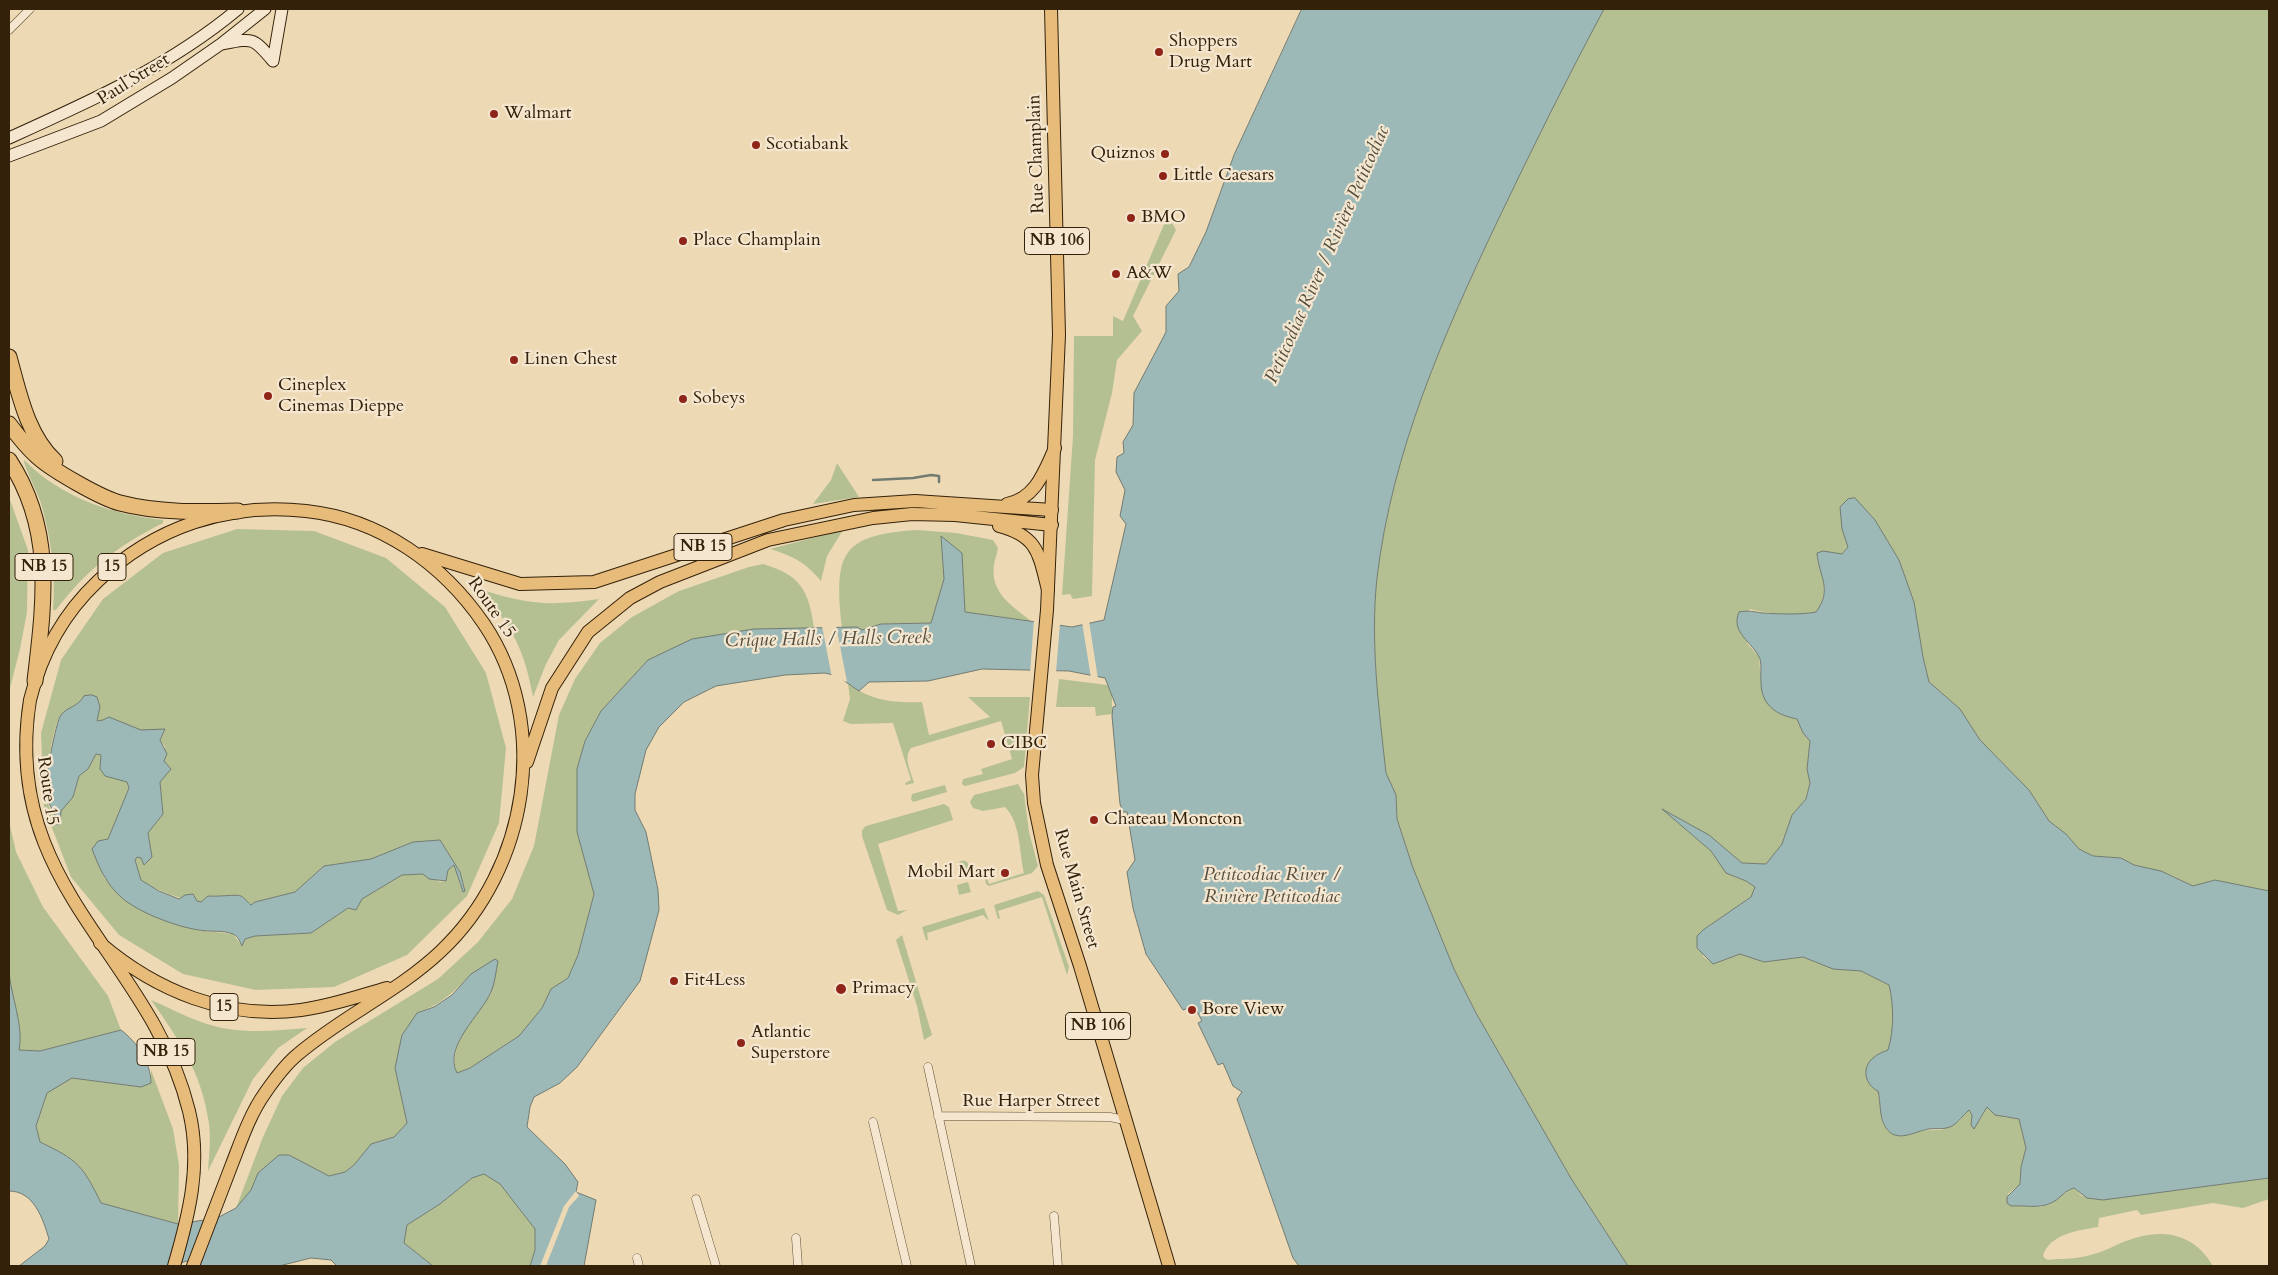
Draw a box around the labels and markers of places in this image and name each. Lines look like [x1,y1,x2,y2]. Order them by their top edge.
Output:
place label: Shoppers Drug Mart [1169,31,1252,74]
marker: Shoppers Drug Mart [1153,46,1165,58]
place label: Walmart [504,103,571,125]
marker: Walmart [488,108,500,120]
place label: Scotiabank [766,134,849,156]
marker: Scotiabank [750,139,762,151]
place label: Quiznos [1091,143,1155,165]
marker: Quiznos [1159,148,1171,160]
place label: Little Caesars [1173,165,1274,187]
marker: Little Caesars [1157,170,1169,182]
place label: BMO [1141,207,1186,229]
marker: BMO [1125,212,1137,224]
place label: Place Champlain [693,230,821,252]
marker: Place Champlain [677,235,689,247]
place label: A&W [1126,263,1172,285]
marker: A&W [1110,268,1122,280]
place label: Linen Chest [524,349,617,371]
marker: Linen Chest [508,354,520,366]
place label: Cineplex Cinemas Dieppe [278,375,404,418]
place label: Sobeys [693,388,745,410]
marker: Cineplex Cinemas Dieppe [262,390,274,402]
marker: Sobeys [677,393,689,405]
place label: CIBC [1001,733,1047,755]
marker: CIBC [985,738,997,750]
place label: Chateau Moncton [1104,809,1243,831]
marker: Chateau Moncton [1088,814,1100,826]
place label: Mobil Mart [907,862,995,884]
marker: Mobil Mart [999,867,1011,879]
place label: Fit4Less [684,970,745,992]
marker: Fit4Less [668,975,680,987]
place label: Primacy [852,978,915,1000]
marker: Primacy [834,982,848,996]
place label: Bore View [1202,999,1284,1021]
marker: Bore View [1186,1004,1198,1016]
place label: Atlantic Superstore [751,1022,830,1064]
marker: Atlantic Superstore [735,1037,747,1049]

